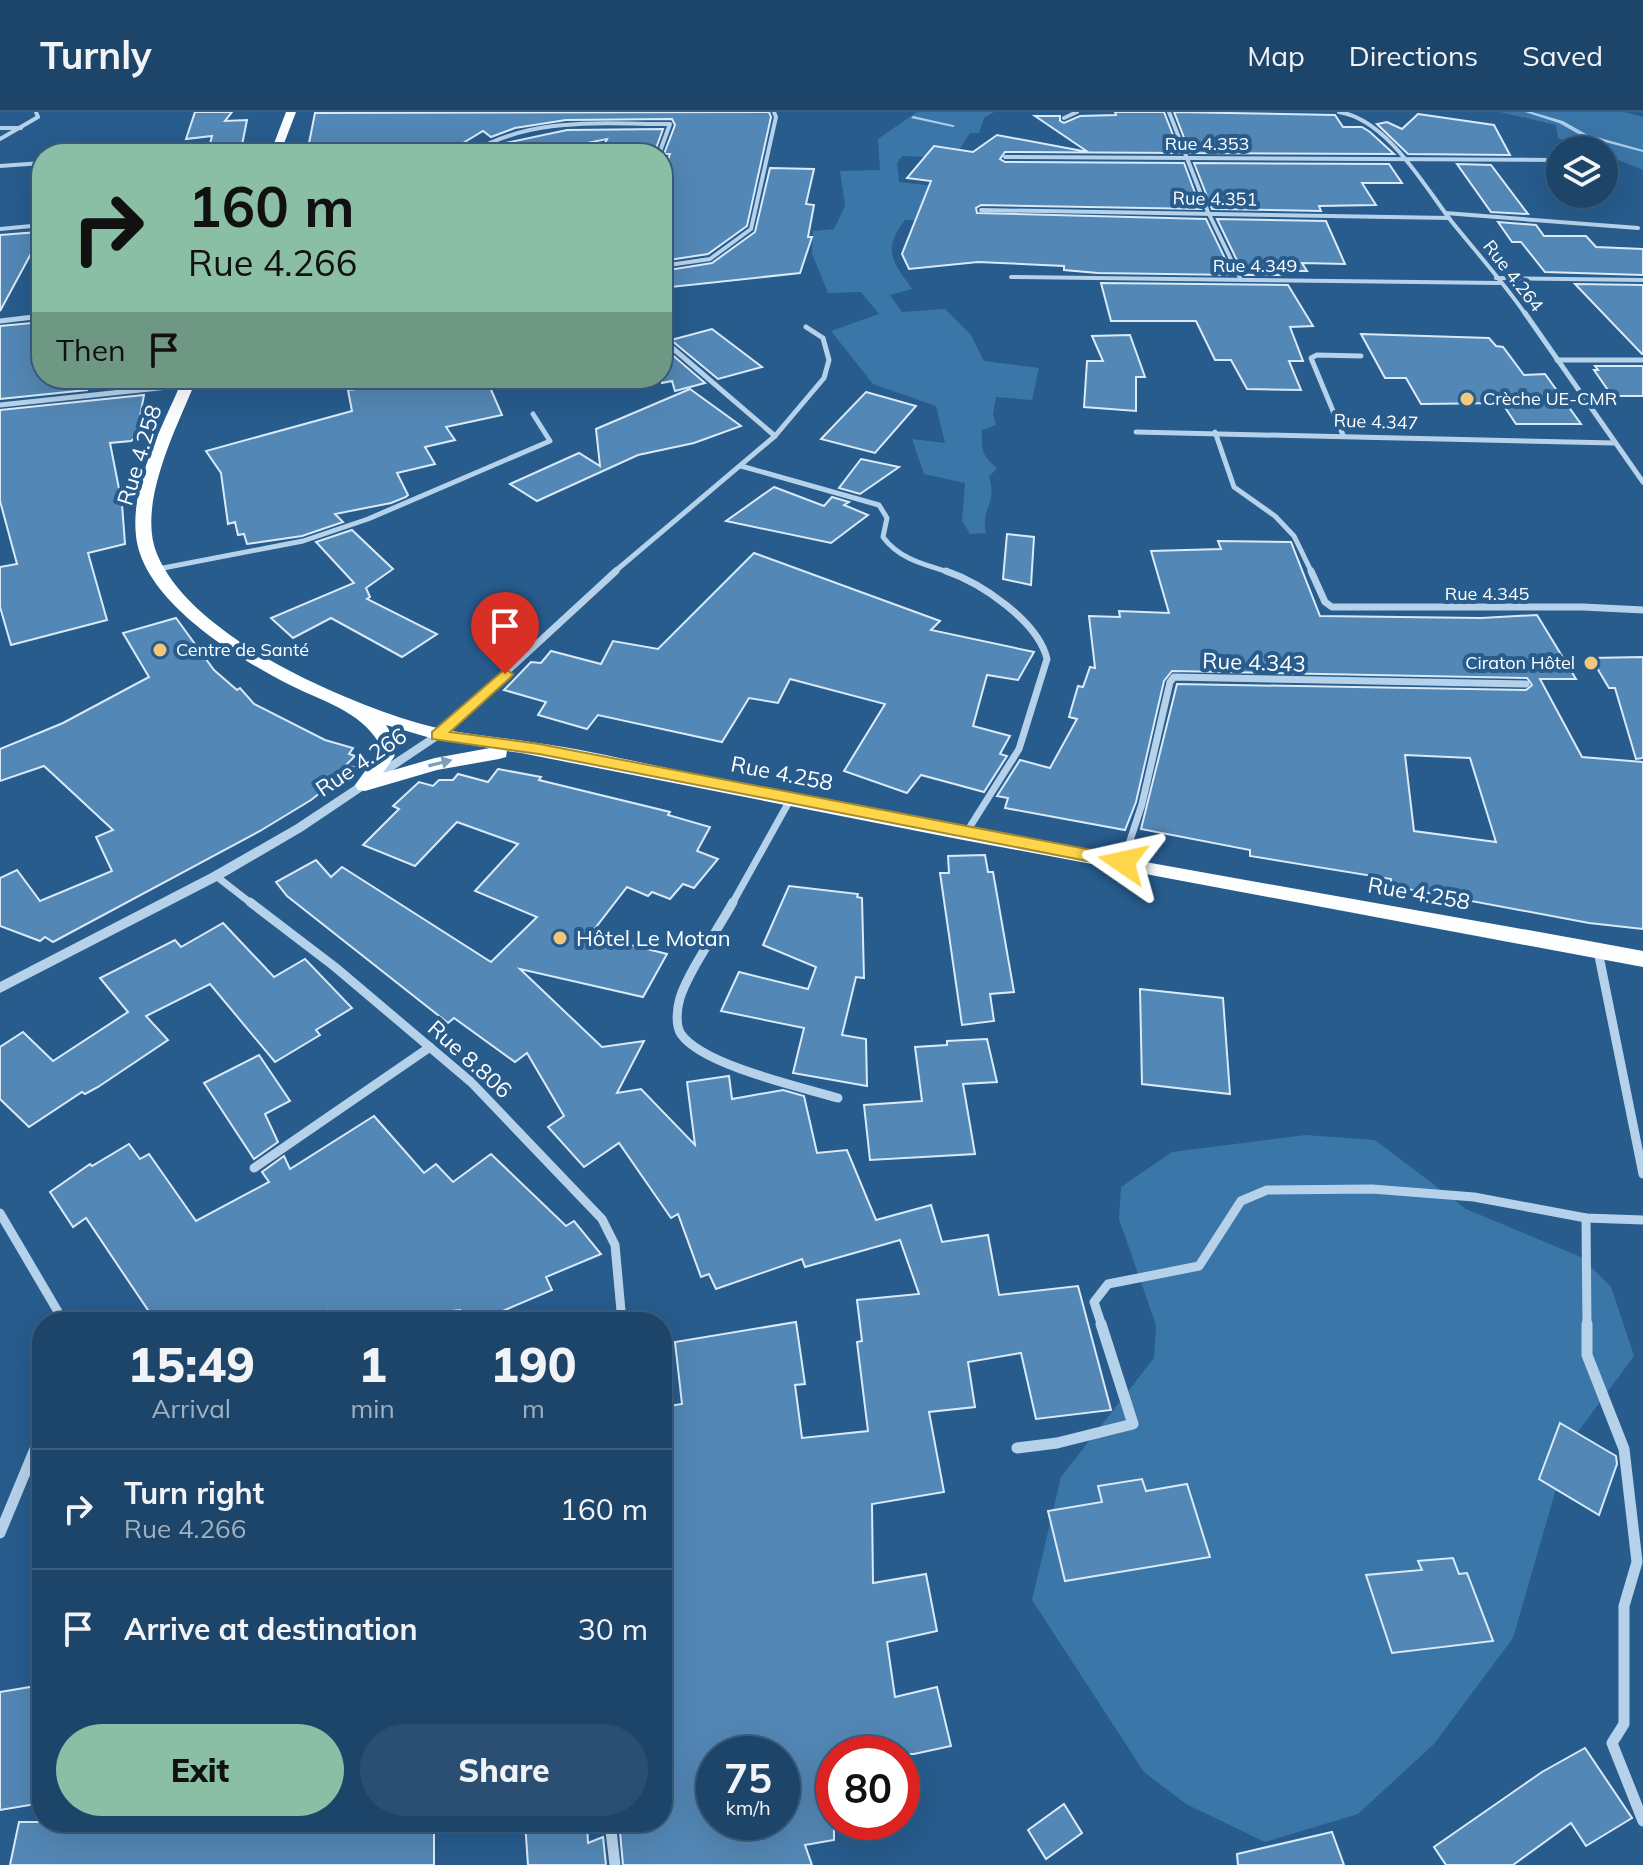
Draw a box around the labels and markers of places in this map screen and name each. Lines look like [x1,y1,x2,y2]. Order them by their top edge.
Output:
place label: Crèche UE-CMR [1483,387,1617,410]
marker: Crèche UE-CMR [1458,390,1476,408]
pin [471,592,539,674]
place label: Centre de Santé [176,638,309,661]
marker: Centre de Santé [151,641,169,659]
place label: Ciraton Hôtel [1465,651,1575,674]
marker: Ciraton Hôtel [1582,654,1600,672]
place label: Hôtel Le Motan [576,924,731,952]
marker: Hôtel Le Motan [551,929,569,947]

